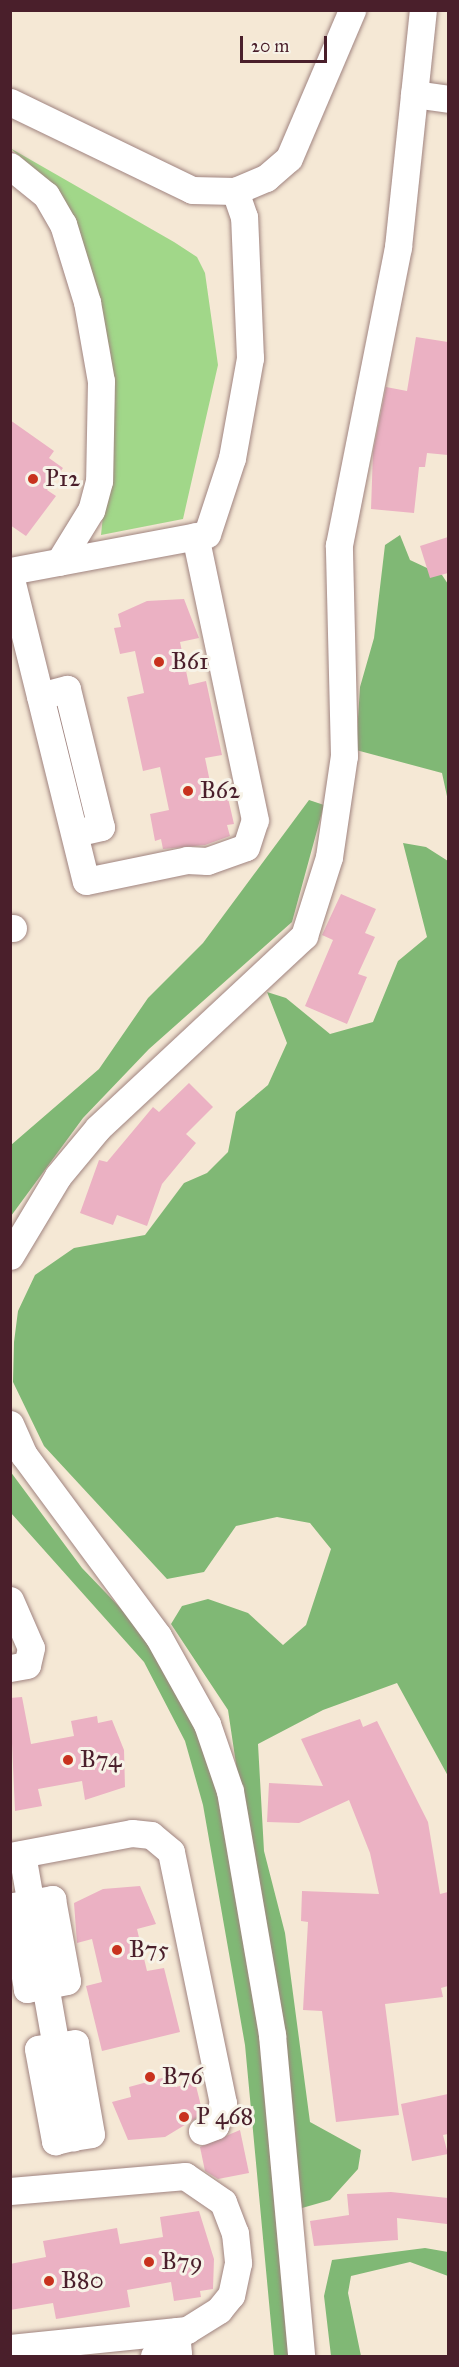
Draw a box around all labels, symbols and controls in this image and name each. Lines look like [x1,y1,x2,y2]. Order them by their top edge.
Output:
scale bar [243,24,330,62]
text: 20 m [251,35,289,57]
place label: P12 [45,465,80,493]
marker: P12 [26,472,40,486]
place label: B61 [171,648,209,676]
marker: B61 [152,655,166,669]
place label: B62 [200,777,240,805]
marker: B62 [181,784,195,798]
place label: B74 [80,1746,121,1774]
marker: B74 [61,1753,75,1767]
place label: B75 [129,1936,169,1964]
marker: B75 [110,1943,124,1957]
place label: B76 [162,2063,203,2091]
marker: B76 [143,2070,157,2084]
place label: P 468 [196,2103,253,2131]
marker: P 468 [177,2110,191,2124]
place label: B79 [161,2248,203,2276]
marker: B79 [142,2255,156,2269]
place label: B80 [61,2267,104,2295]
marker: B80 [42,2274,56,2288]

